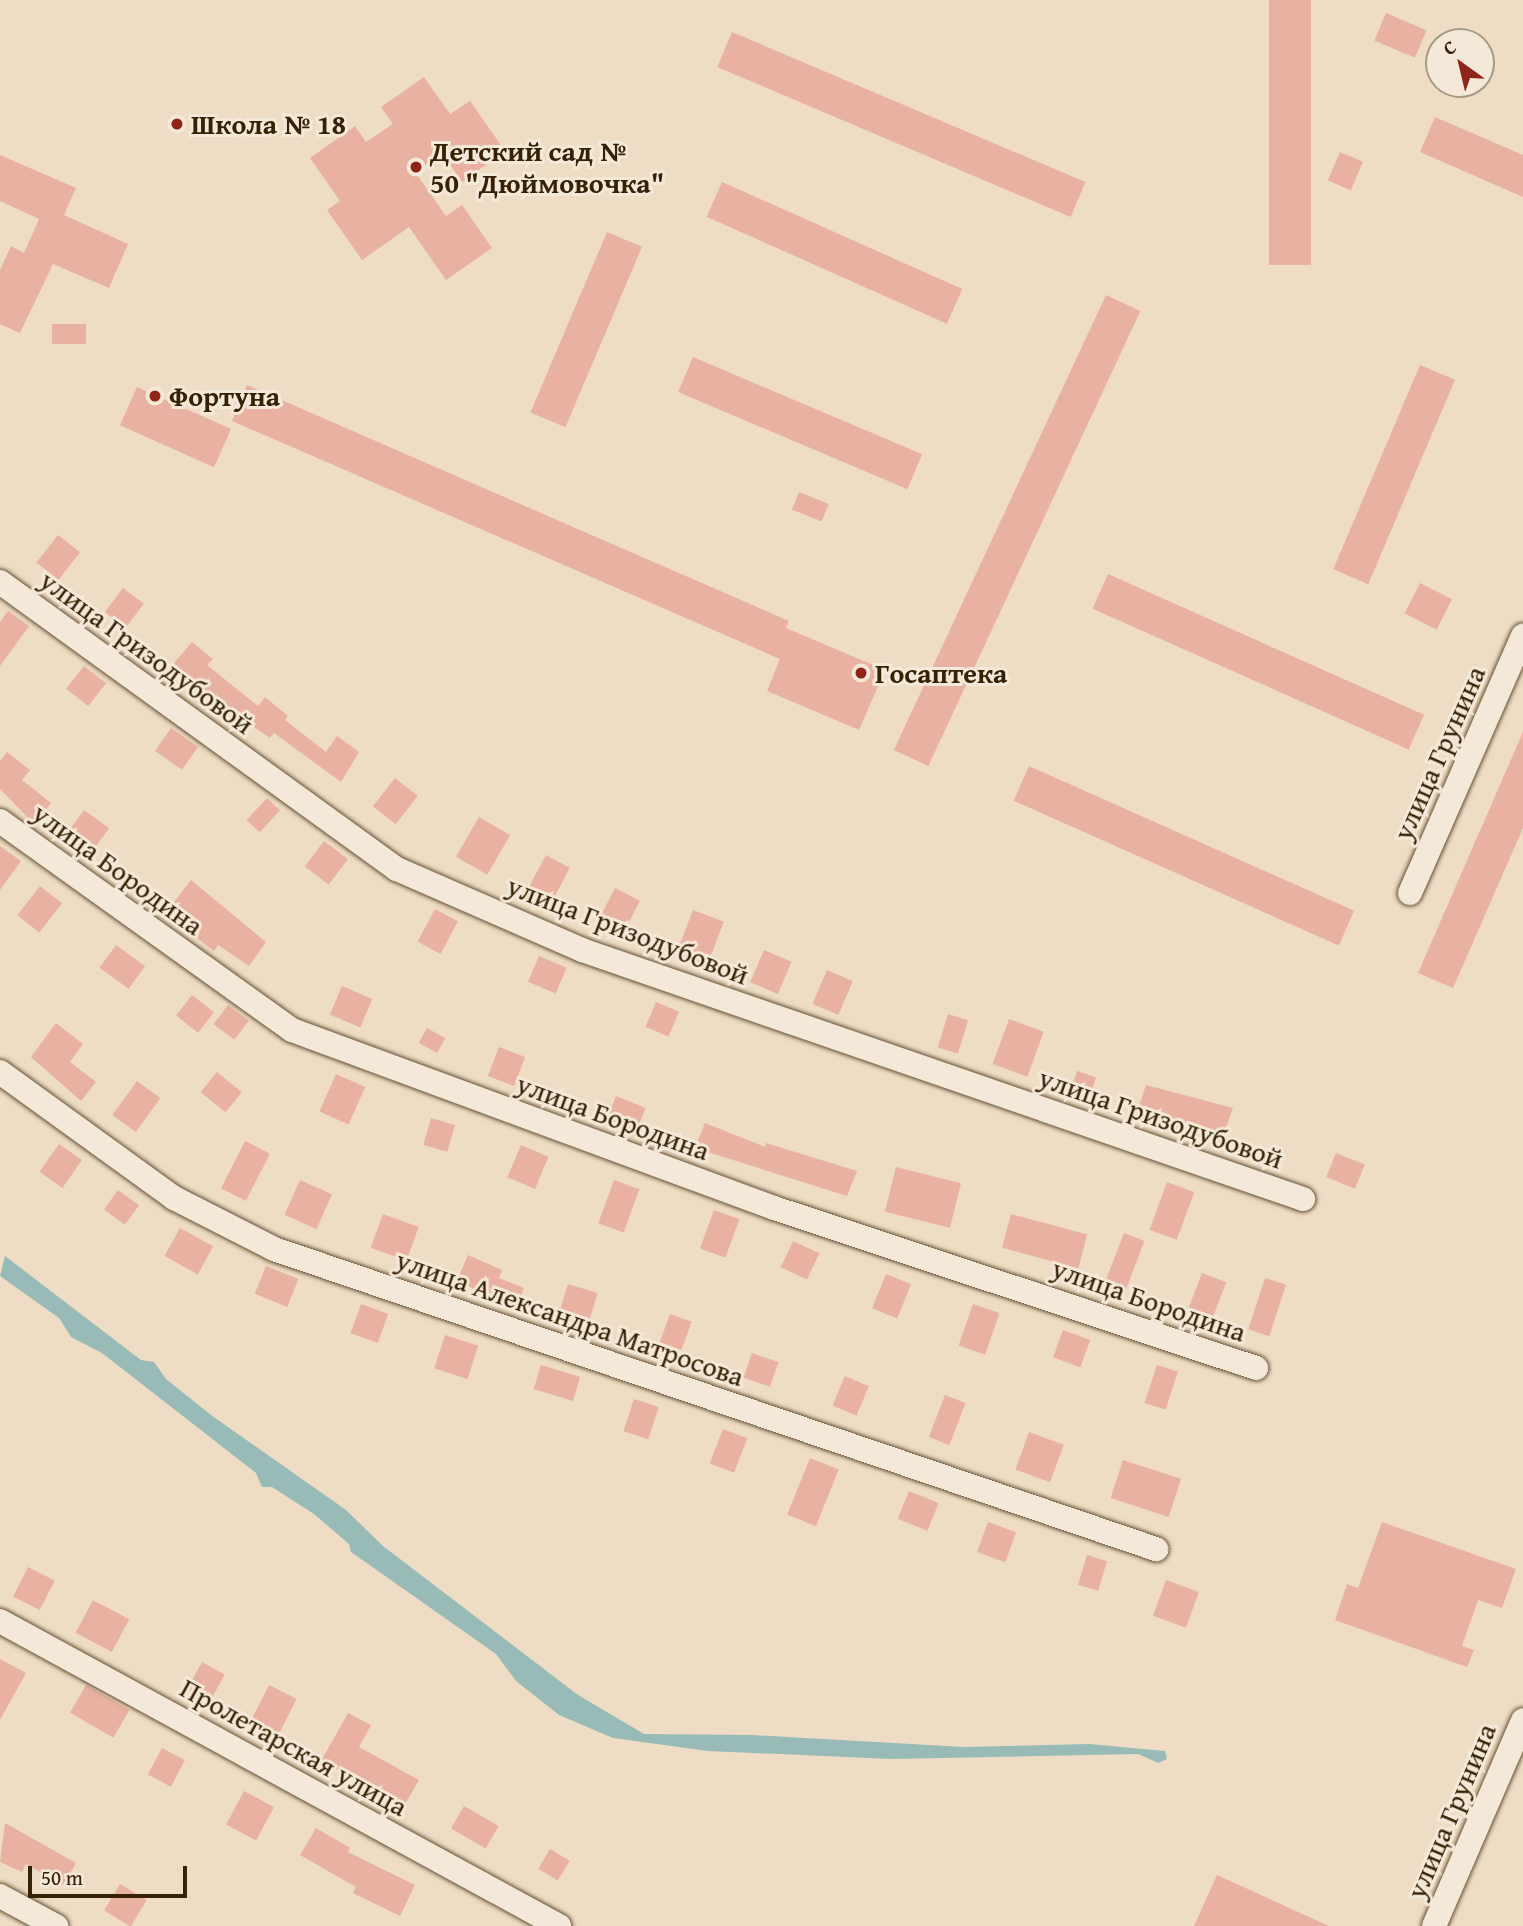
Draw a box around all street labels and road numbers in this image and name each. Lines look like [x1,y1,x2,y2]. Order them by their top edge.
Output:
street label: улица Гризодубовой [33,563,261,741]
street label: улица Грунина [1386,661,1492,845]
street label: улица Бородина [26,796,210,942]
street label: улица Гризодубовой [502,868,754,992]
street label: улица Гризодубовой [1034,1060,1288,1176]
street label: улица Бородина [512,1067,714,1167]
street label: улица Александра Матросова [392,1243,748,1393]
street label: улица Бородина [1048,1251,1250,1349]
street label: Пролетарская улица [175,1671,413,1823]
street label: улица Грунина [1399,1718,1503,1904]

